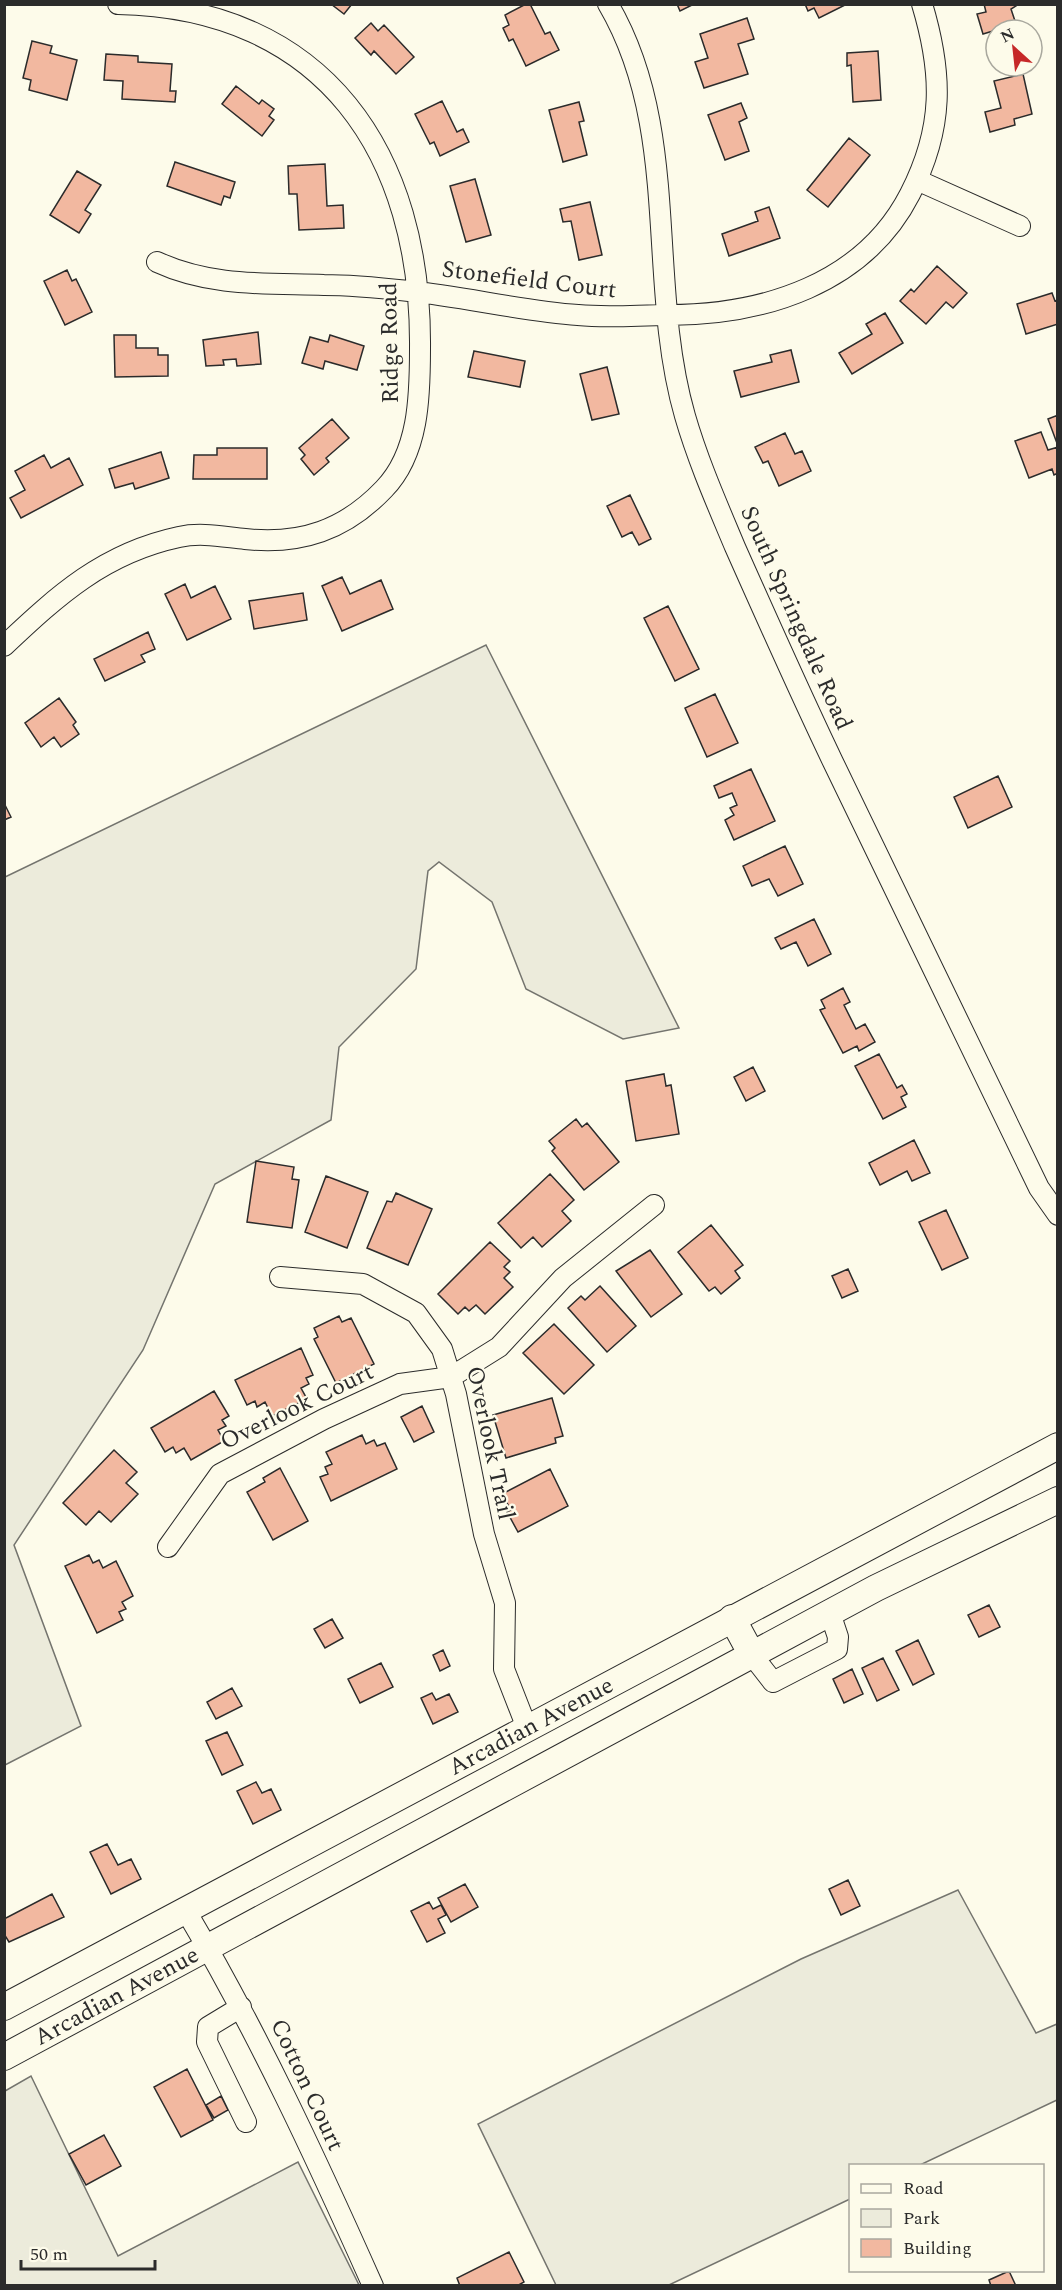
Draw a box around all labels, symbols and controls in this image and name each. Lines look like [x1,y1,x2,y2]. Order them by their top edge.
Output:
north arrow [984,18,1044,78]
text: N [996,22,1019,49]
street label: Stonefield Court [440,251,618,309]
street label: Ridge Road [371,282,409,404]
street label: South Springdale Road [730,500,862,736]
street label: Overlook Court [214,1354,380,1460]
street label: Overlook Trail [456,1363,524,1523]
street label: Arcadian Avenue [442,1668,620,1785]
street label: Arcadian Avenue [28,1937,206,2055]
street label: Cotton Court [261,2013,353,2157]
legend [849,2164,1044,2272]
text: Road [903,2175,944,2202]
text: Park [903,2205,940,2232]
scale bar [21,2233,154,2271]
text: Building [903,2235,972,2262]
text: 50 m [30,2241,68,2268]

